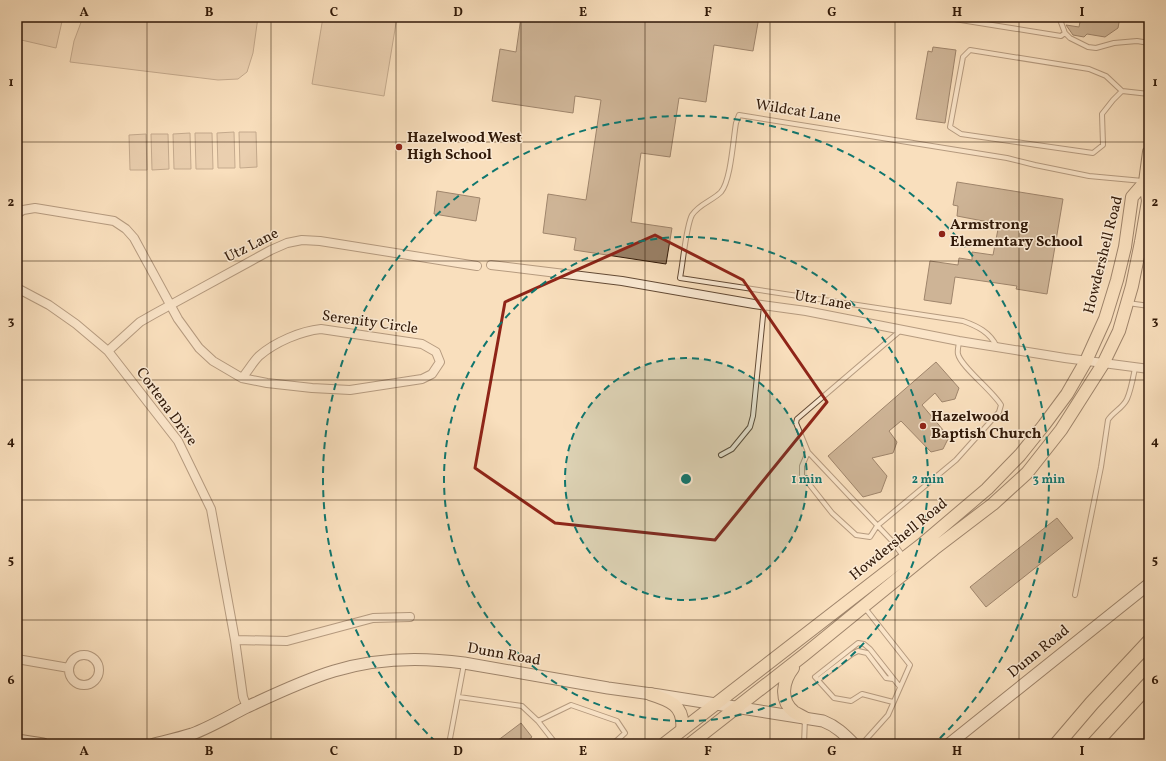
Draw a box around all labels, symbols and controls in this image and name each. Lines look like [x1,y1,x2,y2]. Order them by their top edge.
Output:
text: A [79,4,89,22]
text: B [205,4,214,22]
text: C [330,4,338,22]
text: D [453,4,463,22]
text: E [579,4,587,22]
text: F [704,4,712,22]
text: G [827,4,837,22]
text: H [952,4,962,22]
text: I [1080,4,1085,22]
text: 1 [8,74,14,92]
text: 1 [1152,74,1158,92]
street label: Wildcat Lane [754,95,842,129]
place label: Hazelwood West High School [407,128,522,166]
marker: Hazelwood West High School [394,142,404,152]
text: 2 [8,194,15,212]
street label: Howdershell Road [1079,194,1129,316]
text: 2 [1152,194,1159,212]
place label: Armstrong Elementary School [950,215,1083,253]
street label: Utz Lane [221,224,283,268]
marker: Armstrong Elementary School [937,229,947,239]
street label: Utz Lane [793,286,853,316]
street label: Serenity Circle [321,306,419,340]
text: 3 [8,313,15,331]
text: 3 [1152,313,1159,331]
street label: Cortena Drive [130,363,202,451]
place label: Hazelwood Baptish Church [931,407,1042,445]
marker: Hazelwood Baptish Church [918,421,928,431]
text: 4 [7,433,15,451]
text: 4 [1151,433,1159,451]
centre of rings [679,472,693,486]
text: 1 min [792,472,823,488]
text: 2 min [912,472,944,488]
text: 3 min [1033,472,1065,488]
street label: Howdershell Road [845,494,953,586]
text: 5 [8,552,14,570]
text: 5 [1152,552,1158,570]
street label: Dunn Road [1004,620,1074,684]
street label: Dunn Road [466,638,542,672]
text: 6 [7,672,15,690]
text: 6 [1151,672,1159,690]
text: A [79,743,89,761]
text: B [205,743,214,761]
text: C [330,743,338,761]
text: D [453,743,463,761]
text: E [579,743,587,761]
text: F [704,743,712,761]
text: G [827,743,837,761]
text: H [952,743,962,761]
text: I [1080,743,1085,761]

